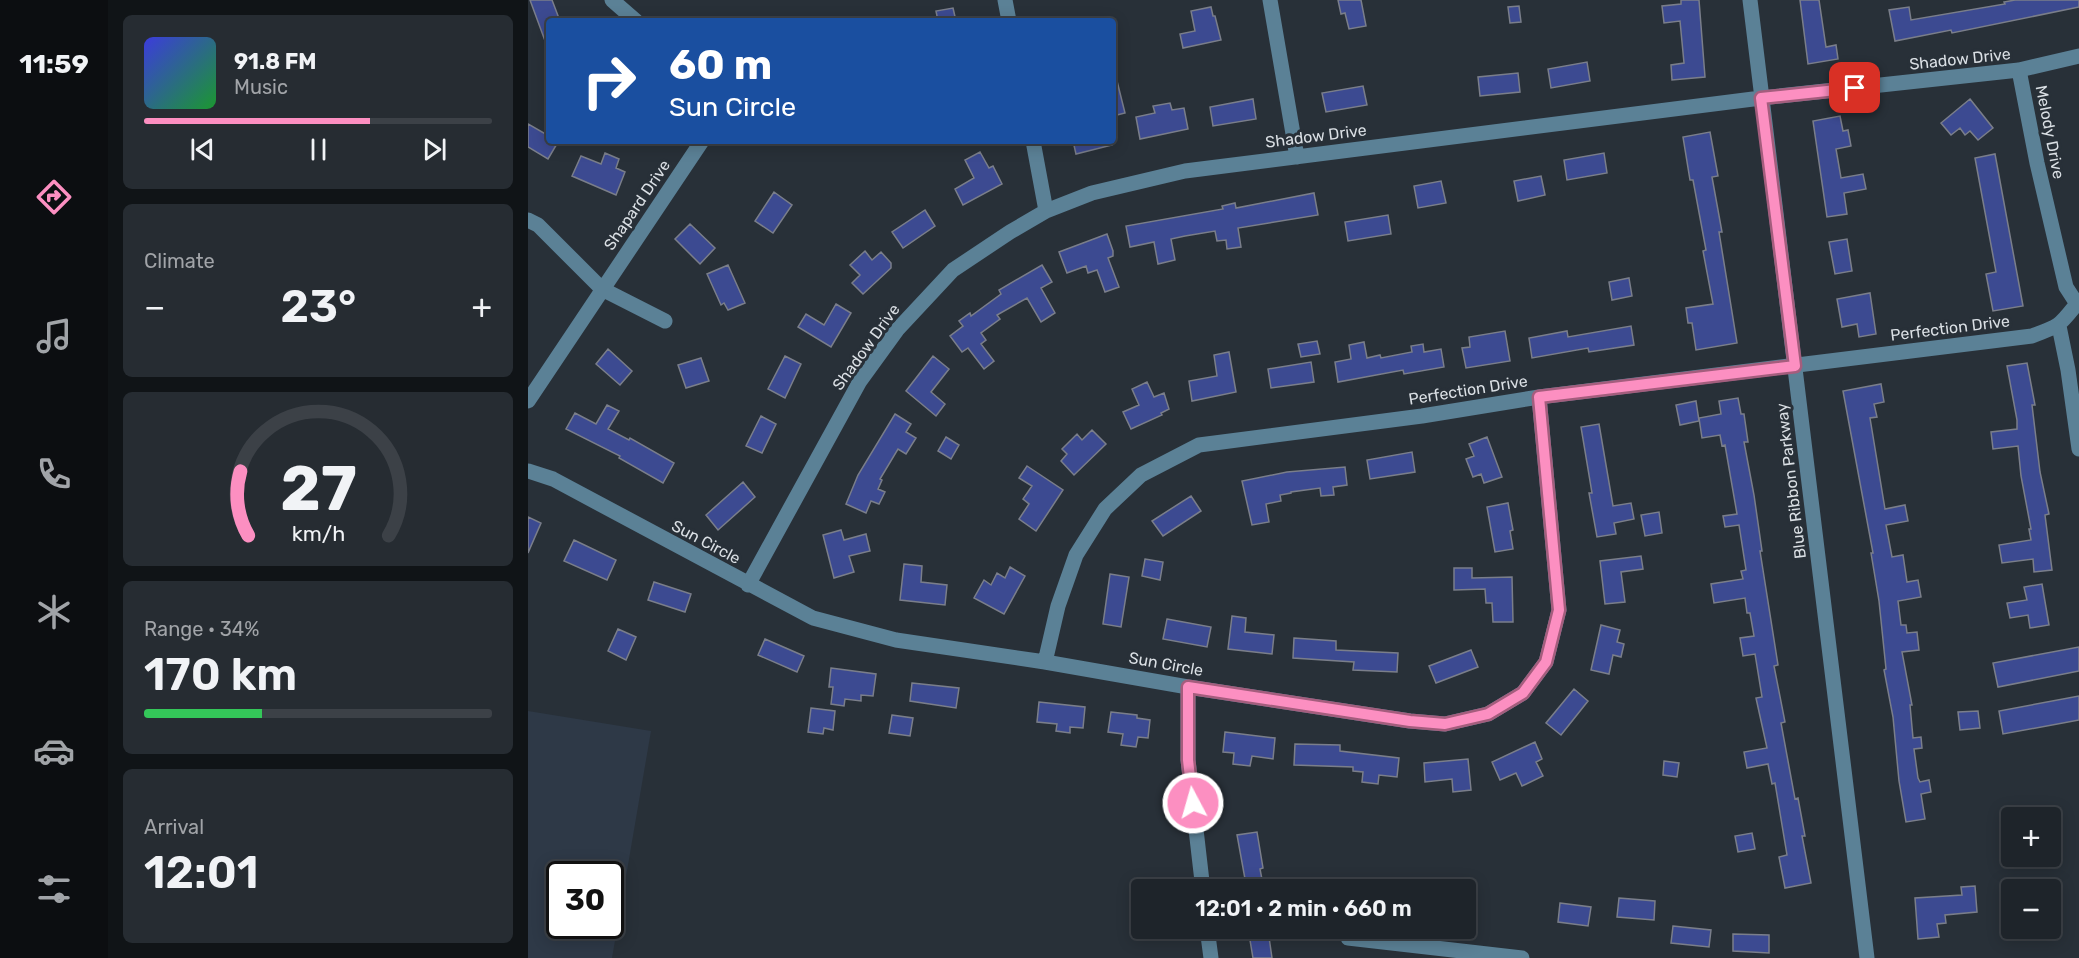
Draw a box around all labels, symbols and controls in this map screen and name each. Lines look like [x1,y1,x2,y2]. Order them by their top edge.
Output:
text: 60 m [669,40,772,90]
icon: right [570,42,648,120]
street label: Shadow Drive [1908,44,2012,74]
text: 11:59 [19,48,89,80]
text: 91.8 FM [234,48,317,75]
pin [1829,62,1880,113]
icon: arrive [1838,71,1871,104]
text: Music [234,75,288,99]
street label: Melody Drive [2032,84,2068,181]
text: Sun Circle [669,91,796,123]
street label: Shadow Drive [1264,120,1368,152]
icon: previous [186,133,219,166]
icon: pause [302,133,335,166]
icon: next [418,133,451,166]
street label: Shapard Drive [600,156,674,254]
icon: directions [33,176,75,218]
text: Climate [144,249,215,273]
text: 23° [281,280,356,333]
text: − [144,287,165,326]
text: + [471,287,492,326]
street label: Shadow Drive [828,300,904,394]
street label: Perfection Drive [1889,311,2011,345]
icon: music [33,315,75,357]
street label: Perfection Drive [1407,371,1529,409]
street label: Blue Ribbon Parkway [1772,402,1810,560]
text: 27 [280,452,356,526]
icon: phone [33,453,75,495]
street label: Sun Circle [668,516,744,568]
text: km/h [291,521,345,546]
icon: climate [33,591,75,633]
text: Range · 34% [144,617,259,641]
text: 170 km [144,648,297,701]
street label: Sun Circle [1127,648,1205,680]
icon: car [33,730,75,772]
position arrow [1161,771,1225,835]
map controls [2001,807,2061,939]
button: + [2001,807,2061,867]
text: Arrival [144,815,204,839]
text: 12:01 [144,846,258,899]
speed limit sign: 30 [546,861,624,939]
icon: filters [33,868,75,910]
button: − [2001,879,2061,939]
text: 12:01 · 2 min · 660 m [1195,895,1412,922]

